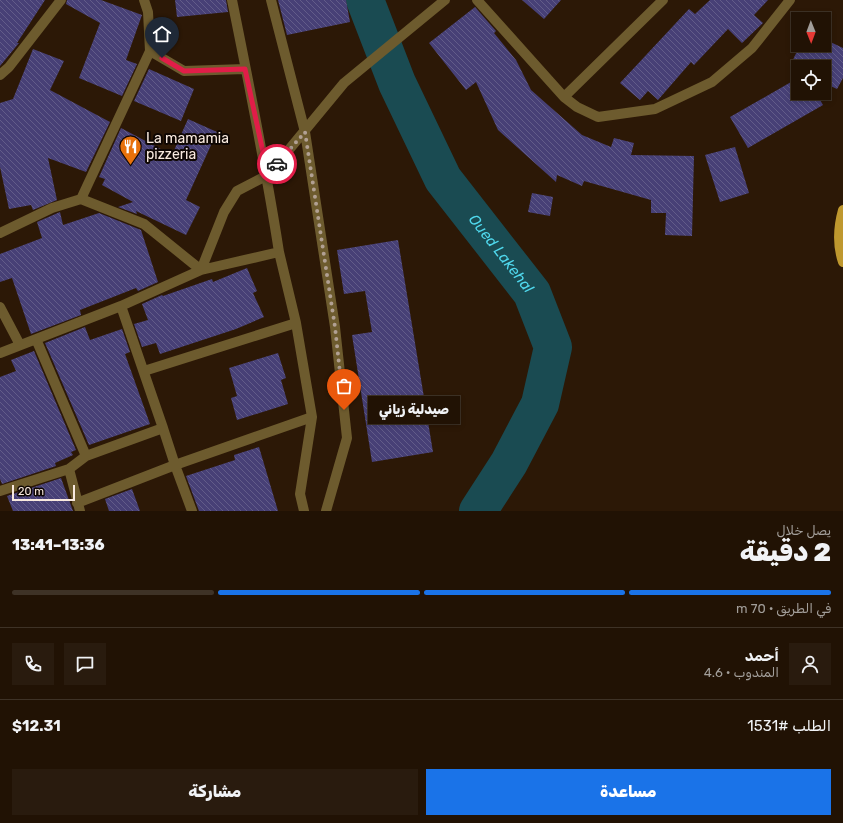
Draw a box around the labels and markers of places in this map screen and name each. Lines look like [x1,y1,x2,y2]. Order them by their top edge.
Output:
pin [145,17,179,58]
place label: La mamamia pizzeria [146,130,229,163]
restaurant icon: La mamamia pizzeria [118,133,144,166]
pin [327,369,361,410]
callout: صيدلية زياني [368,396,460,424]

